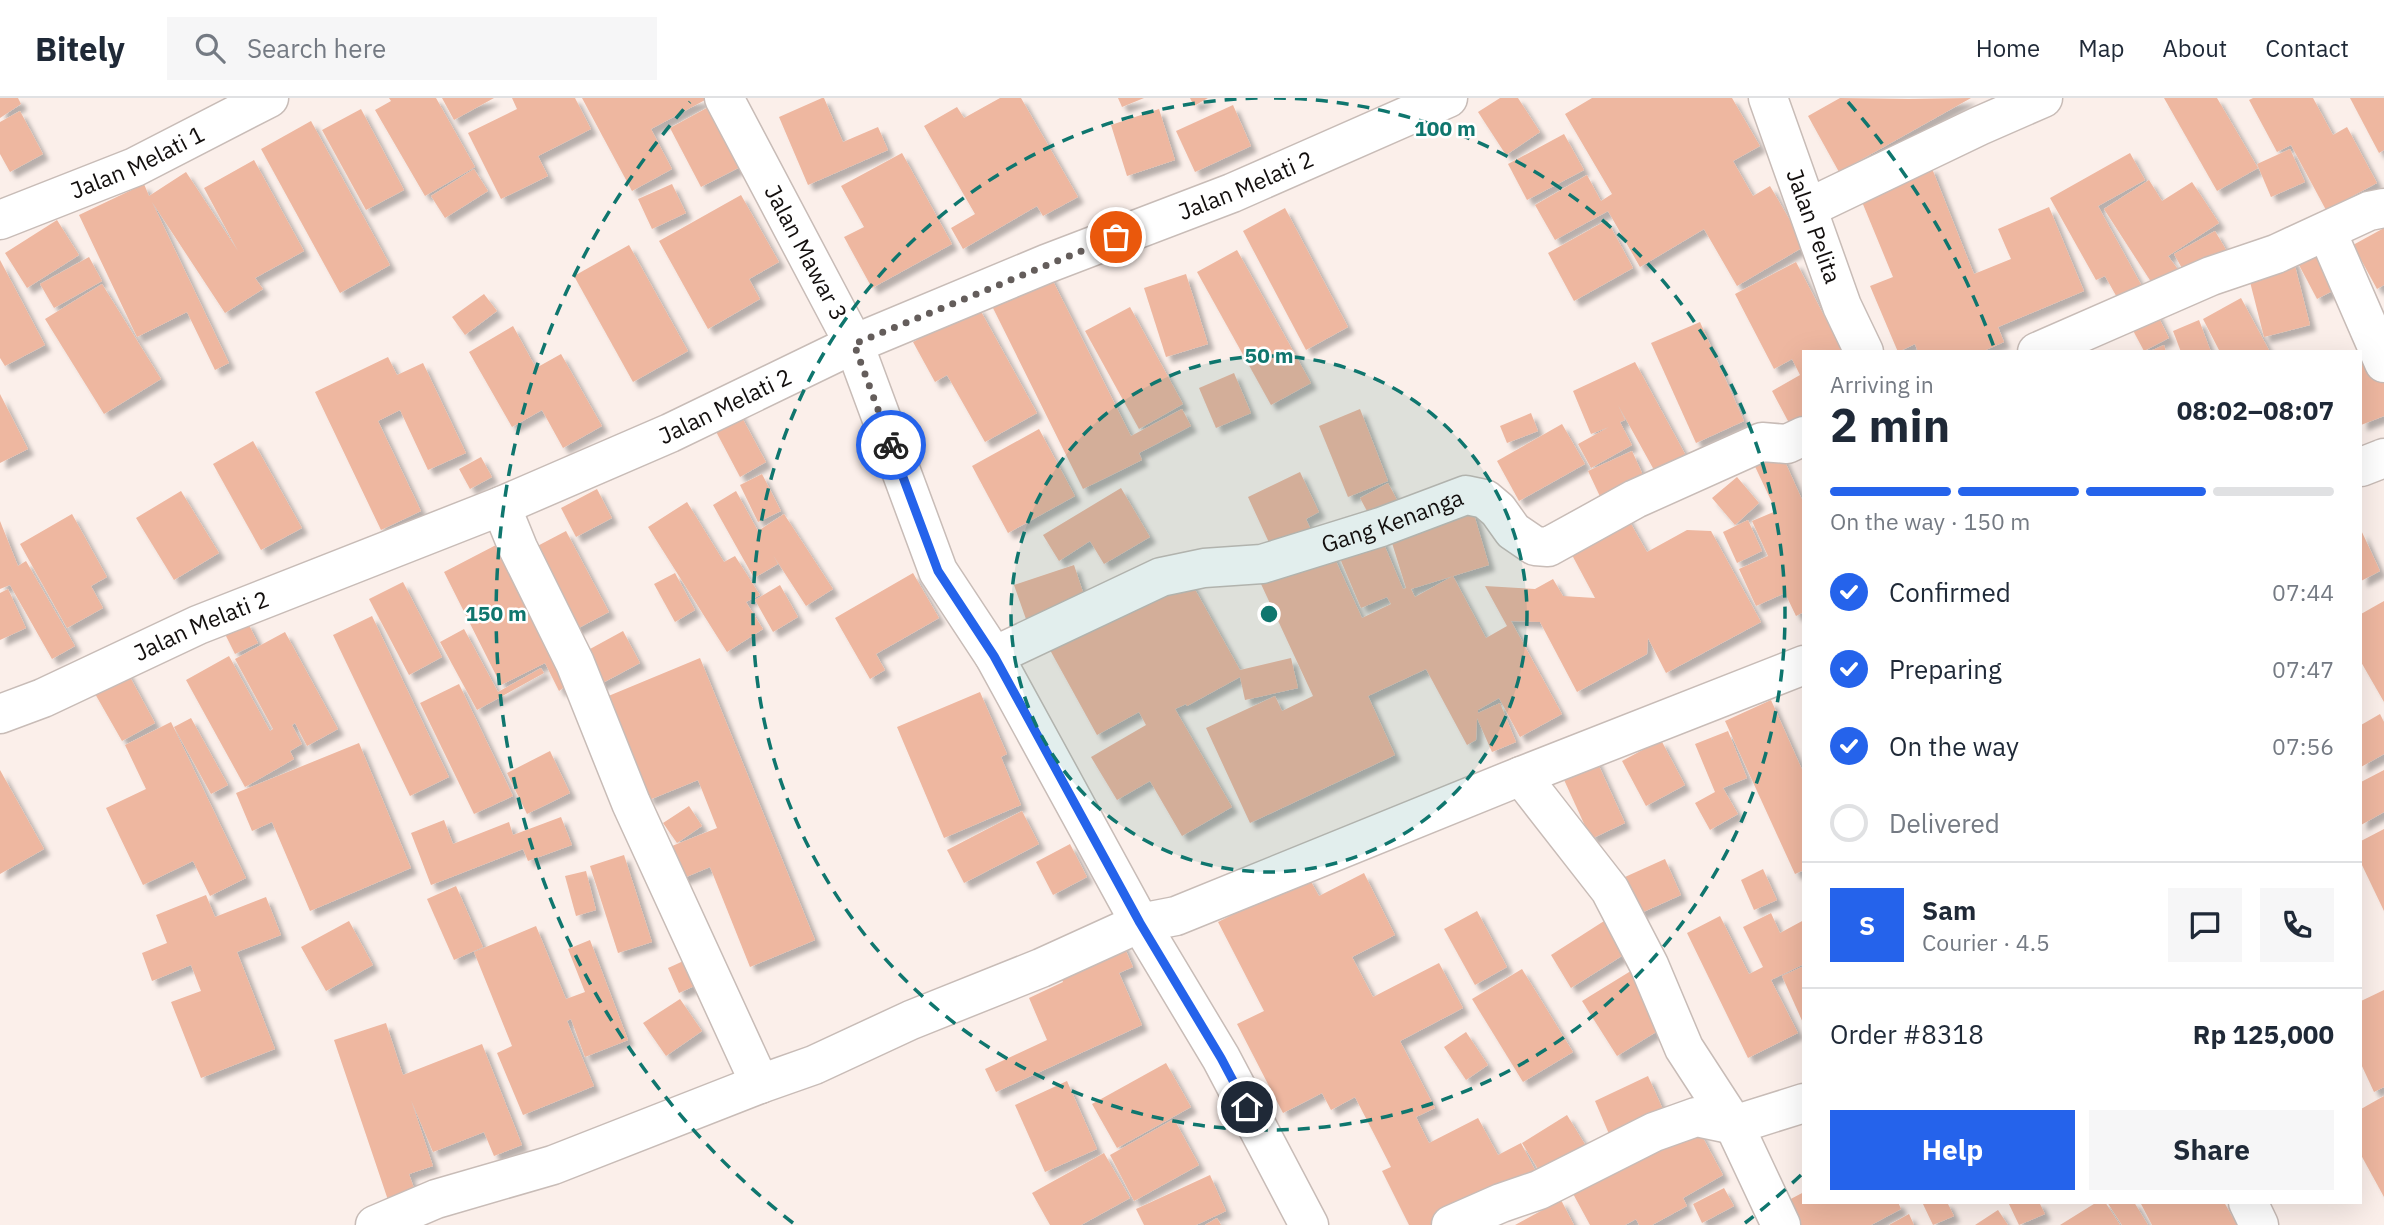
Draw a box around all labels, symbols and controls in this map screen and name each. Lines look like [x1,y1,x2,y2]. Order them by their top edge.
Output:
search box [167,17,657,80]
text: Bitely [35,27,125,70]
icon: search [191,29,229,67]
text: Search here [247,31,386,65]
text: Home [1976,32,2040,64]
text: Map [2078,32,2124,64]
text: About [2162,32,2227,64]
text: Contact [2265,32,2349,64]
text: 100 m [1414,114,1476,142]
street label: Jalan Melati 1 [66,118,209,205]
street label: Jalan Melati 2 [1174,143,1318,226]
street label: Jalan Pelita [1780,164,1849,287]
street label: Jalan Mawar 3 [758,179,855,325]
pin [1086,207,1146,267]
icon: bag [1097,218,1135,256]
text: 50 m [1245,341,1293,369]
street label: Jalan Melati 2 [654,361,796,450]
text: Arriving in [1830,369,1934,399]
text: 08:02–08:07 [2177,393,2334,427]
text: 2 min [1830,395,1950,455]
courier [856,410,926,480]
icon: bike [872,426,910,464]
street label: Gang Kenanga [1317,481,1467,559]
text: On the way · 150 m [1830,506,2030,536]
icon: check [1830,573,1868,611]
text: Confirmed [1889,575,2011,609]
text: 07:44 [2272,577,2334,607]
street label: Jalan Melati 2 [129,583,273,667]
text: 150 m [465,599,527,627]
centre of rings [1257,602,1281,626]
icon: check [1830,650,1868,688]
text: Preparing [1889,652,2002,686]
text: 07:47 [2272,654,2334,684]
icon: check [1830,727,1868,765]
text: On the way [1889,729,2019,763]
text: 07:56 [2272,731,2334,761]
text: Delivered [1889,806,2000,840]
button: chat [2168,888,2242,962]
button: phone [2260,888,2334,962]
text: Sam [1922,893,1976,927]
text: S [1859,908,1875,942]
text: Courier · 4.5 [1922,927,2050,957]
text: Order #8318 [1830,1017,1984,1051]
text: Rp 125,000 [2193,1017,2334,1051]
pin [1217,1077,1277,1137]
icon: home [1228,1088,1266,1126]
button: Help [1830,1110,2075,1190]
button: Share [2089,1110,2334,1190]

